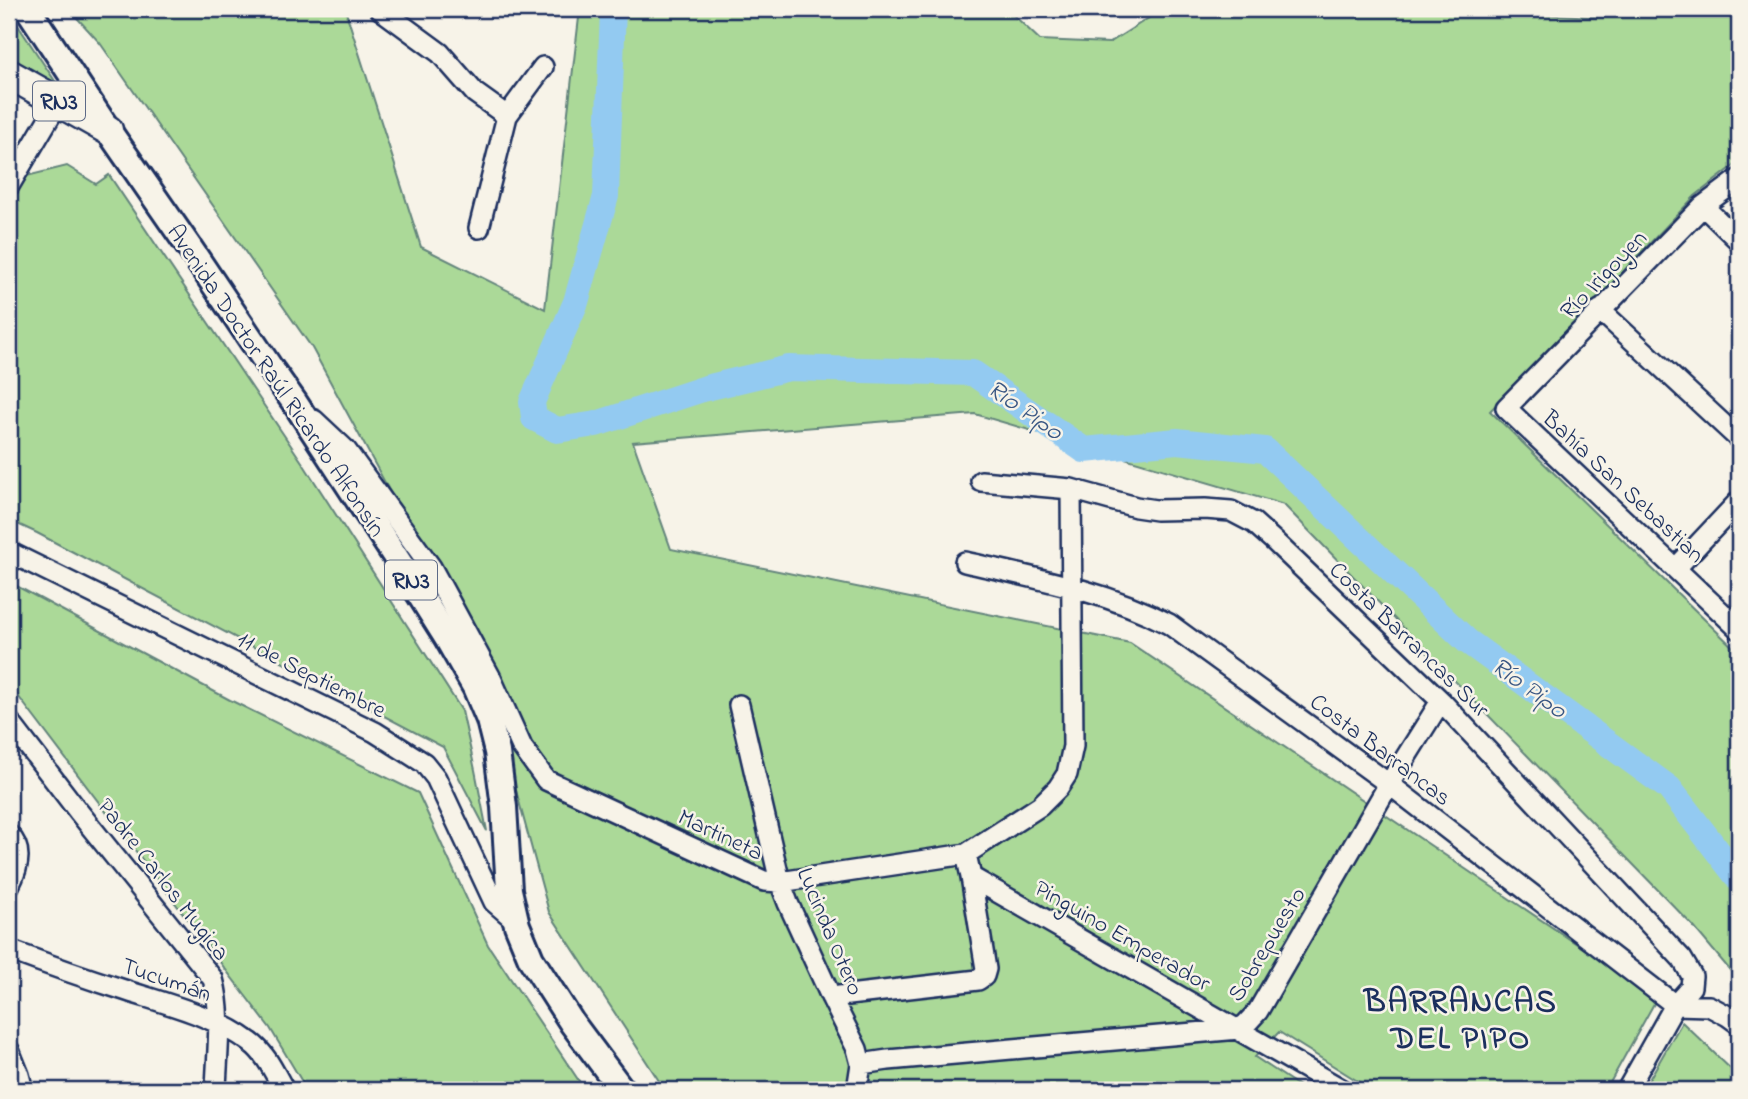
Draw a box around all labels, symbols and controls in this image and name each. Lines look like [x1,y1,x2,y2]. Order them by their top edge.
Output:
road number: RN3 [33,82,85,120]
street label: Avenida Doctor Raúl Ricardo Alfonsín [157,218,393,545]
street label: Río Irigoyen [1553,223,1657,329]
water label: Río Pipo [979,372,1071,452]
street label: Bahía San Sebastian [1532,402,1711,573]
street label: Costa Barrancas Sur [1320,555,1497,727]
road number: RN3 [385,560,437,600]
street label: 11 de Septiembre [230,624,392,729]
water label: Río Pipo [1483,649,1575,731]
street label: Costa Barrancas [1301,686,1458,816]
street label: Padre Carlos Mugica [87,792,237,969]
street label: Martineta [671,801,769,871]
street label: Lucinda Otero [786,862,871,1002]
street label: Pinguino Emperador [1027,872,1217,1002]
street label: Sobrepuesto [1220,881,1316,1009]
street label: Tucumán [117,950,216,1013]
district label: BARRANCAS DEL PIPO [1362,980,1558,1064]

